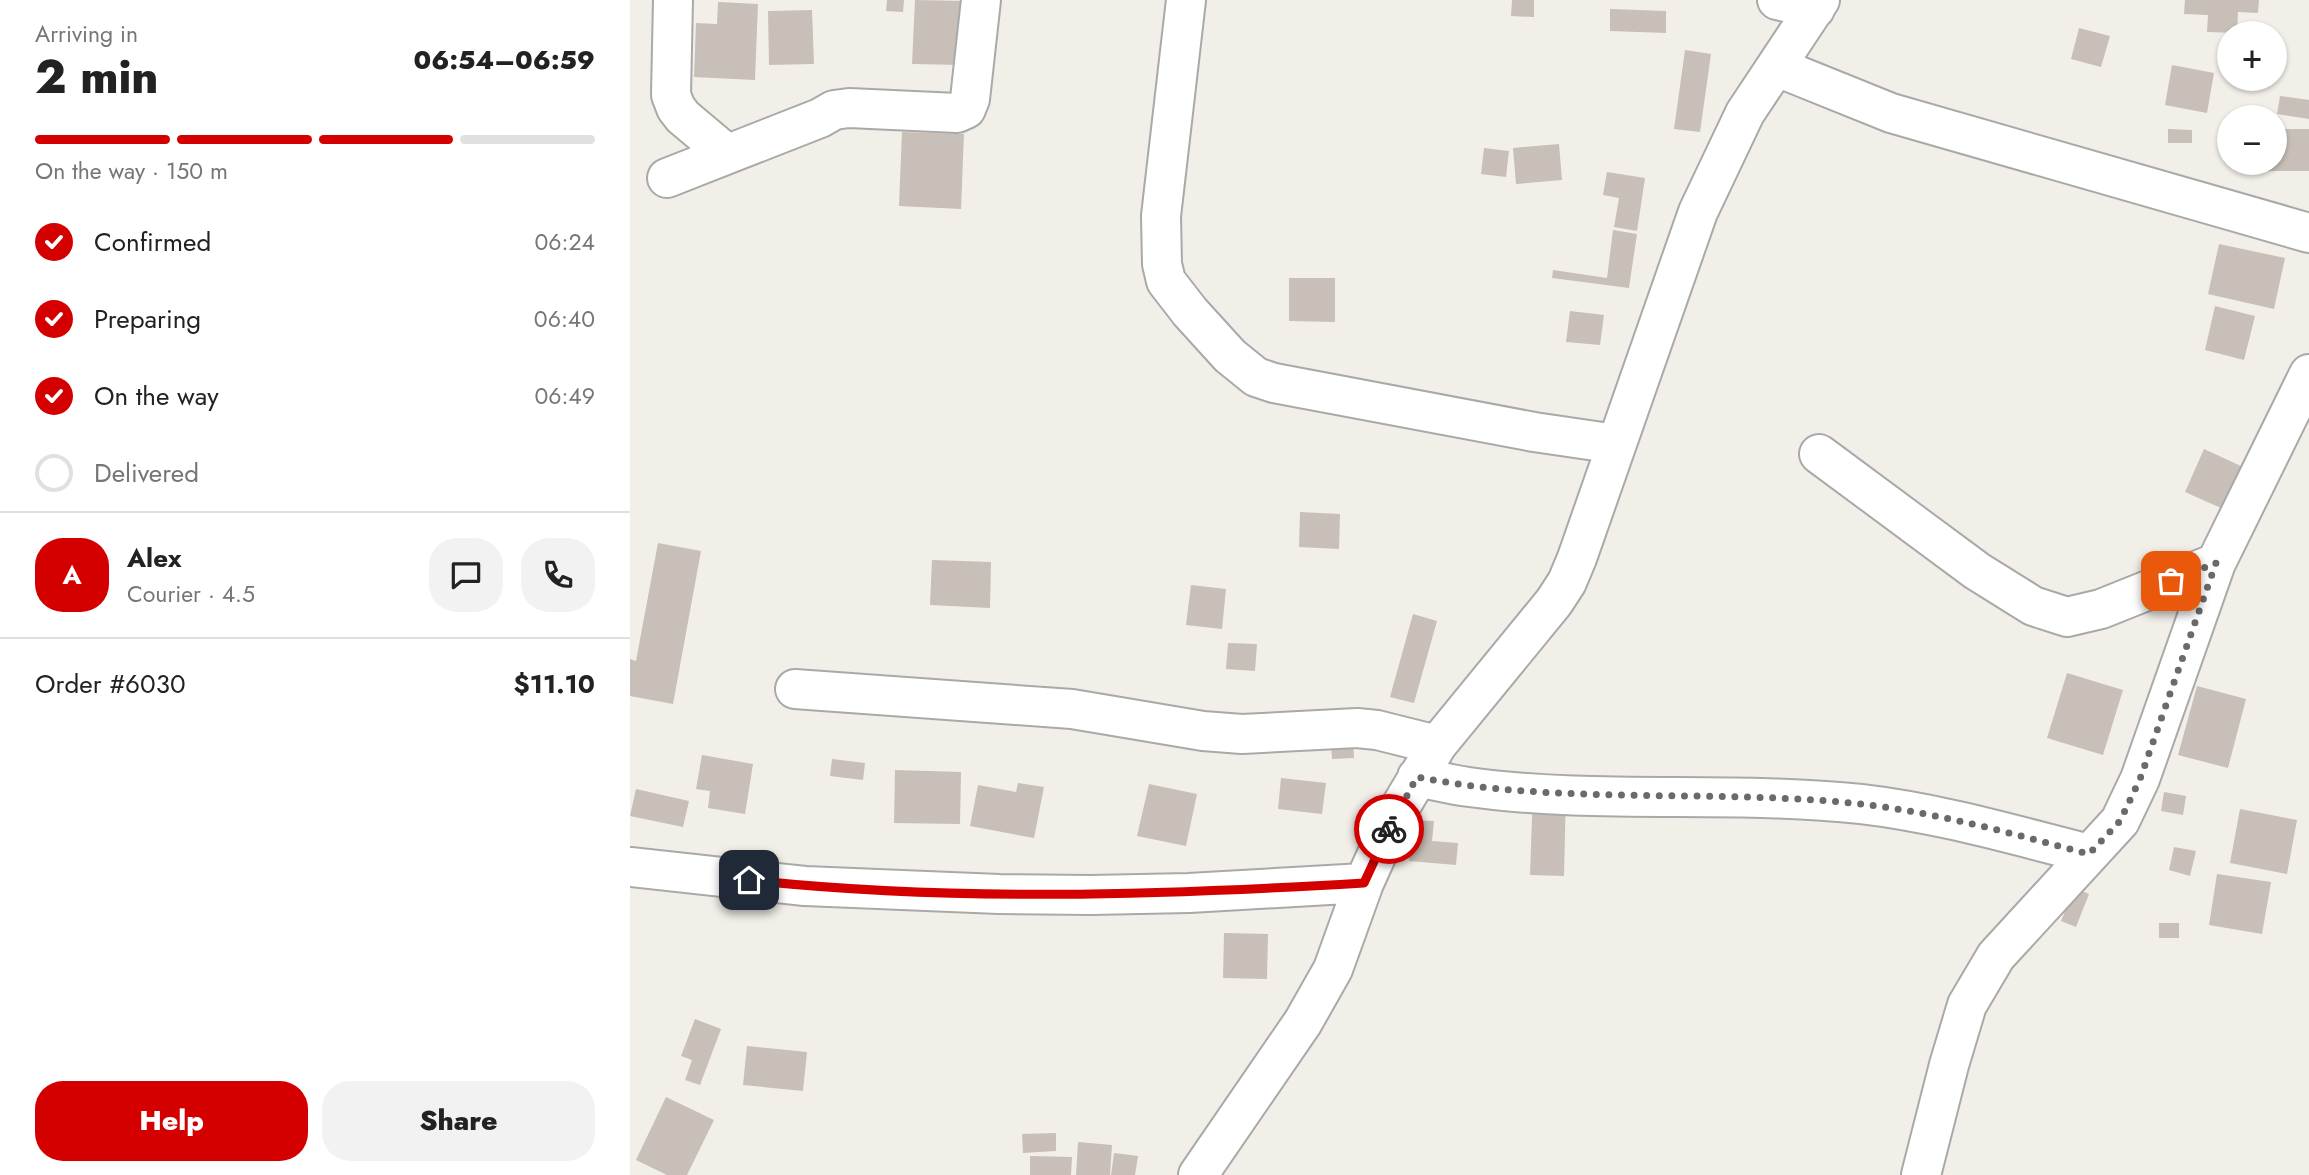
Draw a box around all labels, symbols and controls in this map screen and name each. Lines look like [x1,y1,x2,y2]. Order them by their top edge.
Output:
text: Arriving in [35,17,138,51]
map controls [2217,21,2287,175]
button: + [2217,21,2287,91]
text: 06:54–06:59 [414,41,595,79]
text: 2 min [35,44,159,110]
button: − [2217,105,2287,175]
text: On the way · 150 m [35,154,228,188]
icon: check [35,223,73,261]
text: Confirmed [94,223,211,261]
text: 06:24 [535,225,595,259]
icon: check [35,300,73,338]
text: Preparing [94,300,201,338]
text: 06:40 [534,302,595,336]
icon: check [35,377,73,415]
text: On the way [94,377,219,415]
text: 06:49 [534,379,595,413]
text: Delivered [94,454,199,492]
button: chat [429,538,503,612]
button: phone [521,538,595,612]
text: Alex [127,539,181,577]
pin [2141,551,2201,611]
text: A [62,556,82,594]
icon: bag [2152,562,2190,600]
text: Courier · 4.5 [127,577,255,611]
text: Order #6030 [35,665,186,703]
text: $11.10 [514,665,595,703]
courier [1354,794,1424,864]
icon: bike [1370,810,1408,848]
pin [719,850,779,910]
icon: home [730,861,768,899]
button: Help [35,1081,308,1161]
button: Share [322,1081,595,1161]

